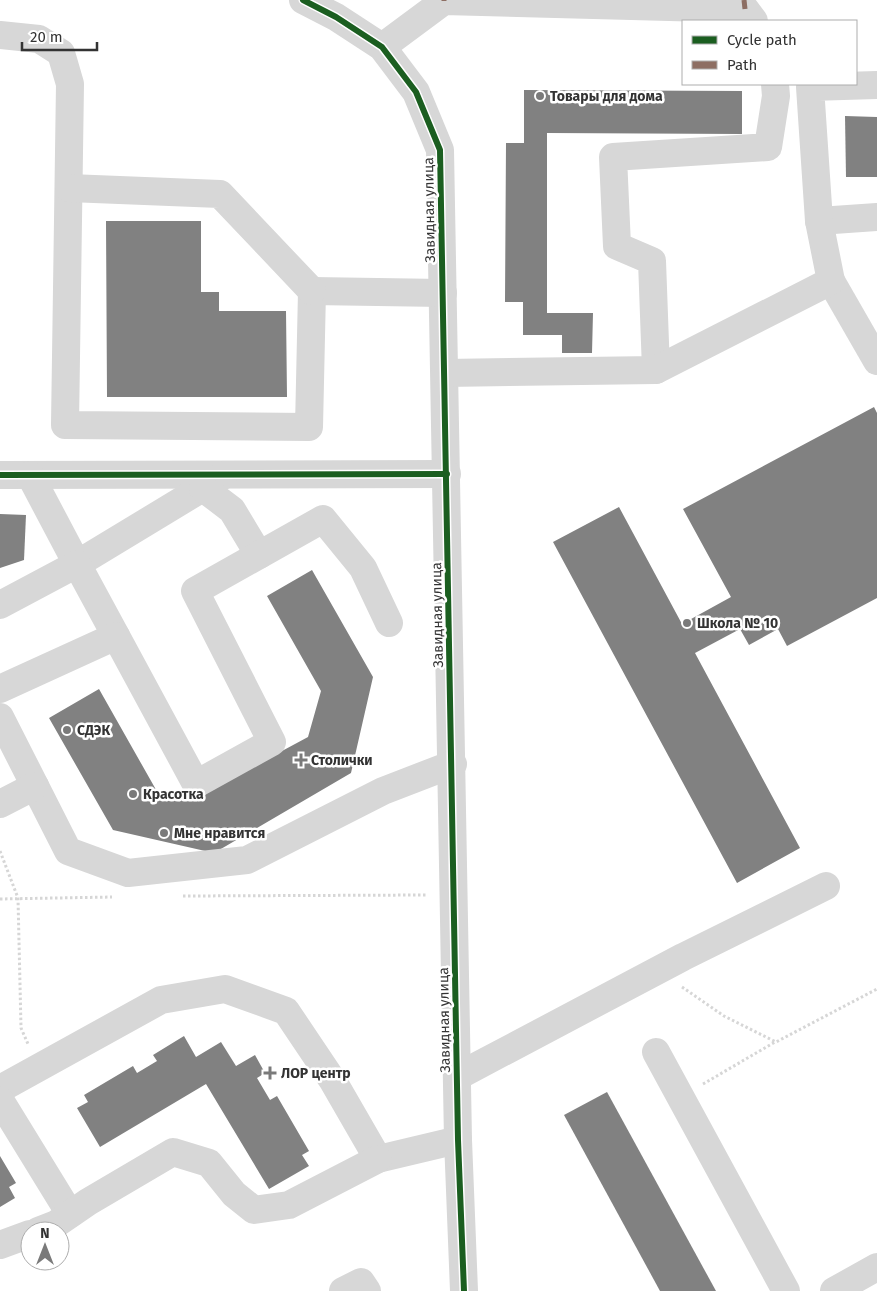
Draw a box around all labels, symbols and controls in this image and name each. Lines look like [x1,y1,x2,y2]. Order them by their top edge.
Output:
scale bar [22,20,98,52]
legend [682,20,857,85]
text: 20 m [30,28,63,46]
text: Cycle path [727,31,797,49]
text: Path [727,56,757,74]
place label: Товары для дома [550,88,663,105]
marker: Товары для дома [534,90,546,102]
street label: Завидная улица [420,157,439,263]
street label: Завидная улица [428,562,447,668]
place label: Школа № 10 [697,615,778,632]
marker: Школа № 10 [681,617,693,629]
place label: СДЭК [77,722,110,739]
marker: СДЭК [61,724,73,736]
place label: Столички [311,752,373,769]
marker: Столички [295,754,307,766]
place label: Красотка [143,786,204,803]
marker: Красотка [127,788,139,800]
place label: Мне нравится [174,825,265,842]
marker: Мне нравится [158,827,170,839]
street label: Завидная улица [435,967,454,1073]
place label: ЛОР центр [281,1065,351,1082]
marker: ЛОР центр [263,1066,277,1080]
north arrow [20,1221,70,1271]
text: N [40,1225,50,1242]

